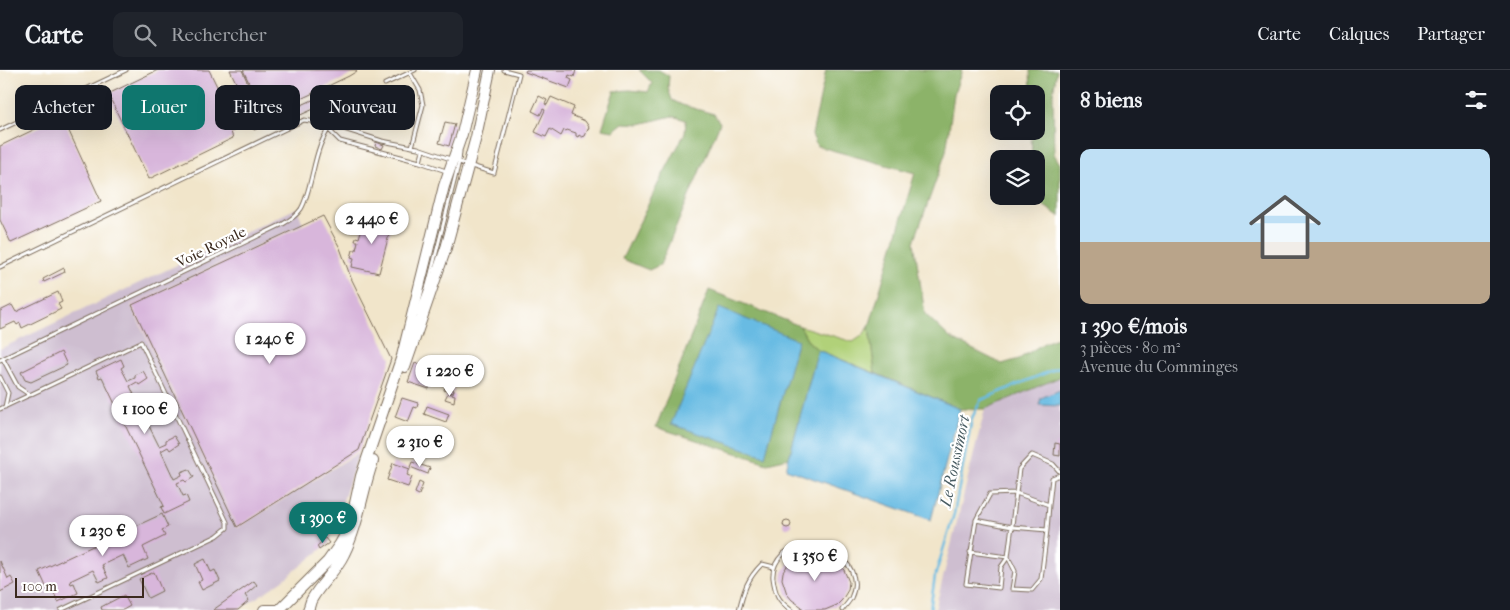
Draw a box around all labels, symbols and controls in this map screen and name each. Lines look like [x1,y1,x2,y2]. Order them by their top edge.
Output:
search box [113,12,463,57]
text: Carte [25,21,83,49]
icon: search [131,21,159,49]
text: Rechercher [171,24,267,46]
text: Carte [1258,24,1301,45]
text: Calques [1329,24,1389,45]
text: Partager [1417,24,1485,45]
chip: Acheter [15,85,112,130]
chip: Louer [122,85,205,130]
chip: Filtres [215,85,300,130]
chip: Nouveau [310,85,415,130]
map controls [990,85,1045,205]
button: locate [990,85,1045,140]
icon: filters [1462,86,1490,114]
text: 8 biens [1080,88,1142,112]
button: layers [990,150,1045,205]
icon: home [1240,182,1330,272]
pin: 2 440 € [326,202,418,245]
text: 2 440 € [346,209,398,228]
street label: Voie Royale [172,222,249,272]
text: 1 390 €/mois [1080,314,1187,338]
pin: 1 240 € [224,322,316,365]
text: 1 240 € [246,329,294,348]
text: 3 pièces · 80 m² [1080,338,1180,357]
pin: 1 220 € [404,354,496,397]
text: Avenue du Comminges [1080,357,1238,376]
text: 1 220 € [426,361,474,380]
pin: 1 100 € [99,392,191,435]
text: 1 100 € [122,399,168,418]
water label: Le Roussimort [935,413,974,509]
pin: 2 310 € [374,426,466,468]
text: 2 310 € [397,432,443,451]
pin: 1 390 € [277,502,369,544]
text: 1 390 € [300,508,346,527]
pin: 1 230 € [57,514,149,557]
text: 1 230 € [80,521,126,540]
pin: 1 350 € [769,540,861,582]
text: 1 350 € [793,546,837,565]
scale bar [15,575,144,598]
text: 100 m [22,578,57,595]

